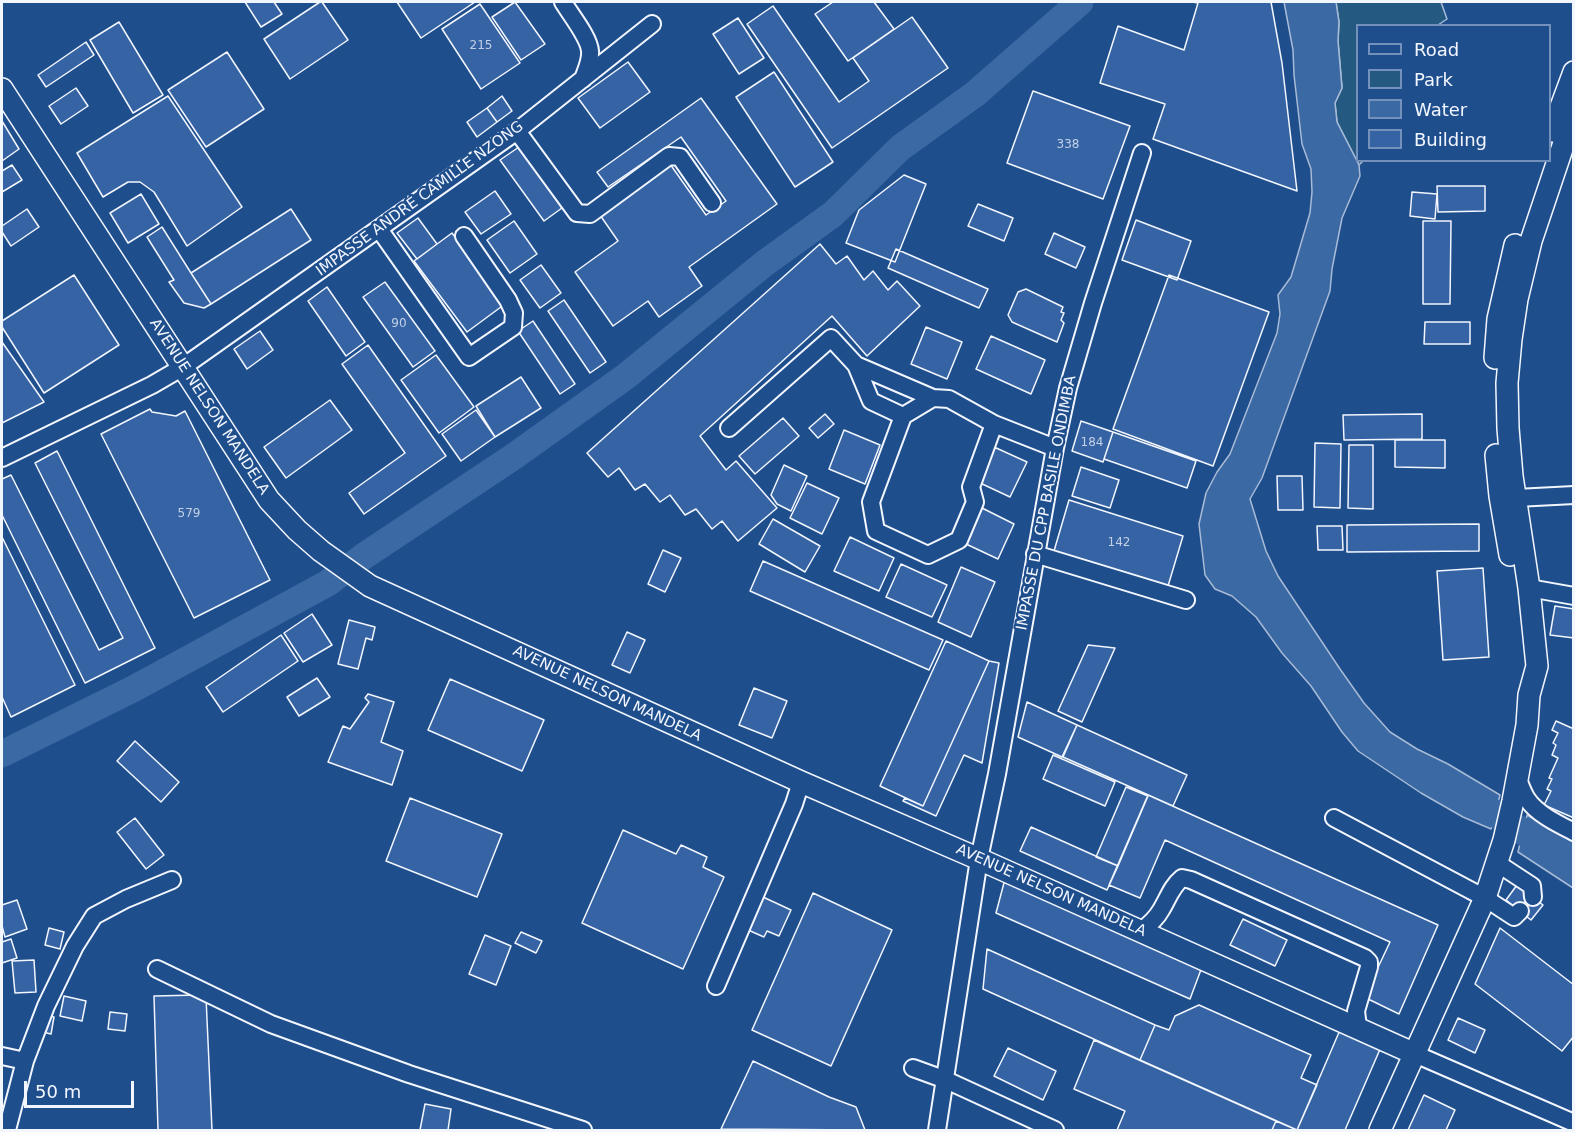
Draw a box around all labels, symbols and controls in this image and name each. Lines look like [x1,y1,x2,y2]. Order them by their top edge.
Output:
legend [1356,24,1551,162]
house number: 215 [470,39,492,53]
text: Road [1414,39,1459,60]
text: Park [1414,69,1453,90]
text: Water [1414,99,1467,120]
street label: IMPASSE ANDRÉ CAMILLE NZONG [313,118,527,280]
text: Building [1414,129,1487,150]
house number: 338 [1057,138,1079,152]
street label: AVENUE NELSON MANDELA [145,316,273,498]
house number: 90 [391,317,407,331]
street label: IMPASSE DU CPP BASILE ONDIMBA [1013,374,1081,632]
house number: 184 [1081,436,1103,450]
house number: 579 [178,507,200,521]
house number: 142 [1108,536,1130,550]
street label: AVENUE NELSON MANDELA [510,642,704,746]
street label: AVENUE NELSON MANDELA [953,841,1149,941]
scale bar [27,1069,136,1107]
text: 50 m [35,1081,81,1102]

